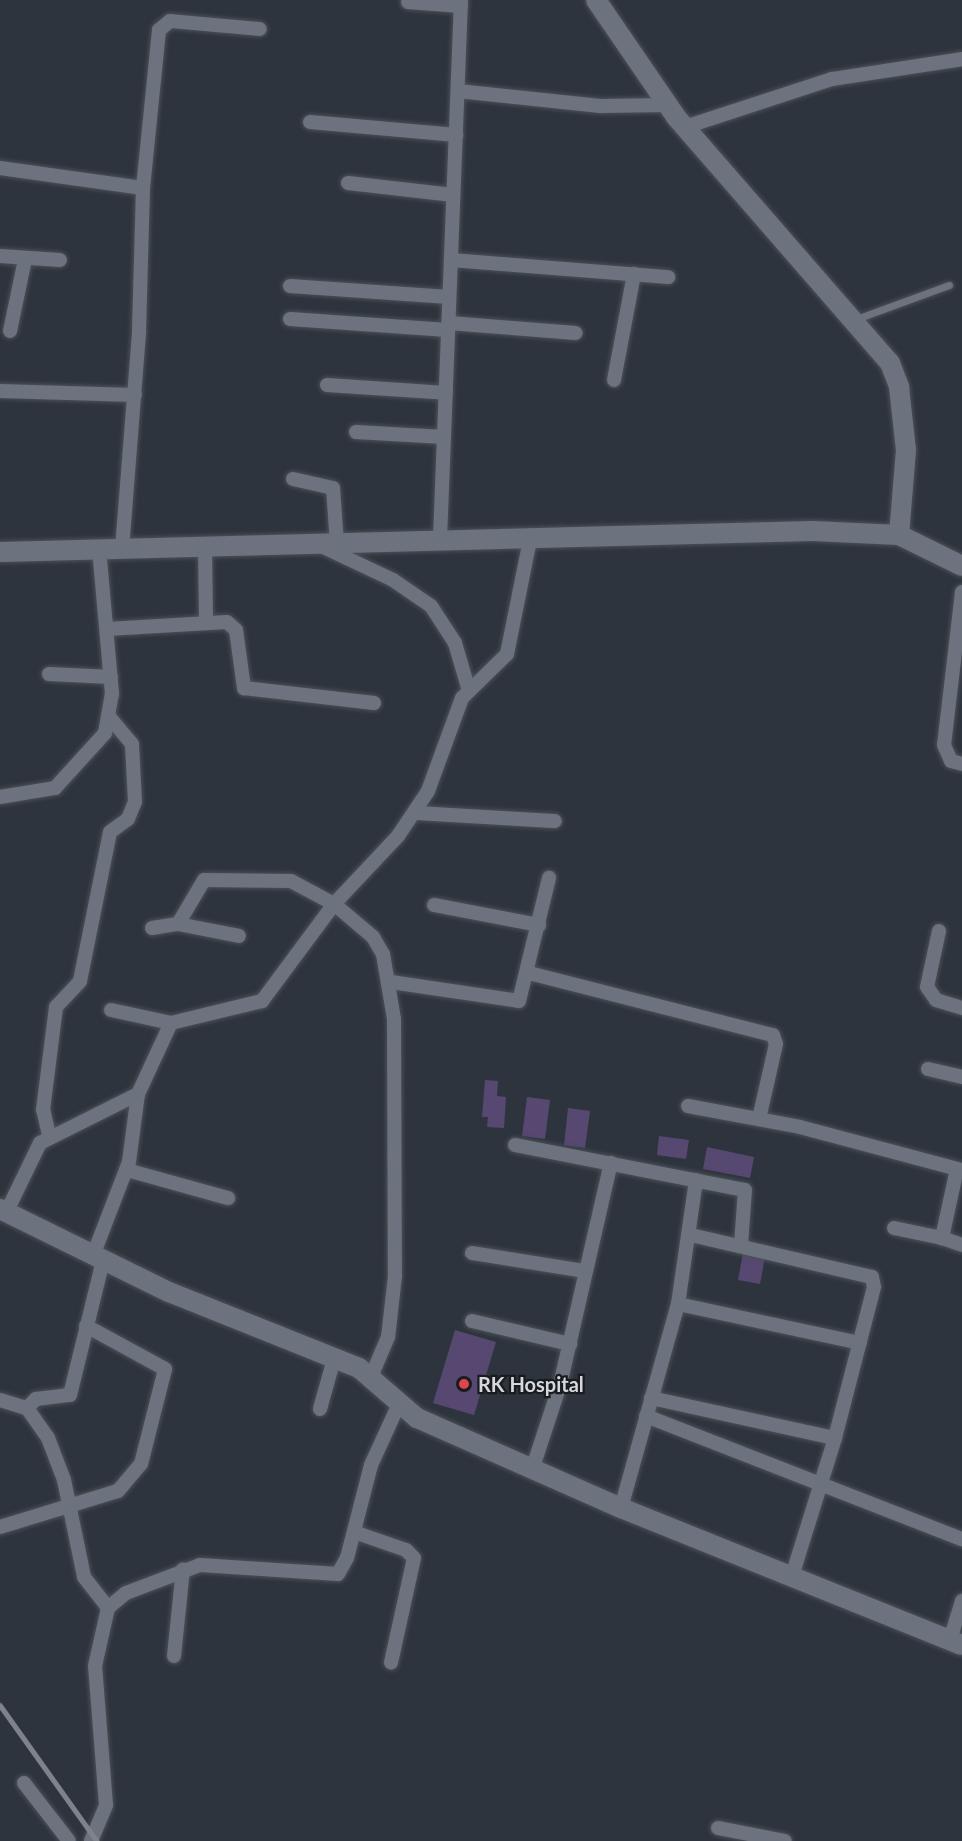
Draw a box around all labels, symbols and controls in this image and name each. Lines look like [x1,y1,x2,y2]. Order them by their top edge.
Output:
place label: RK Hospital [478,1372,584,1396]
marker: RK Hospital [455,1375,473,1393]

